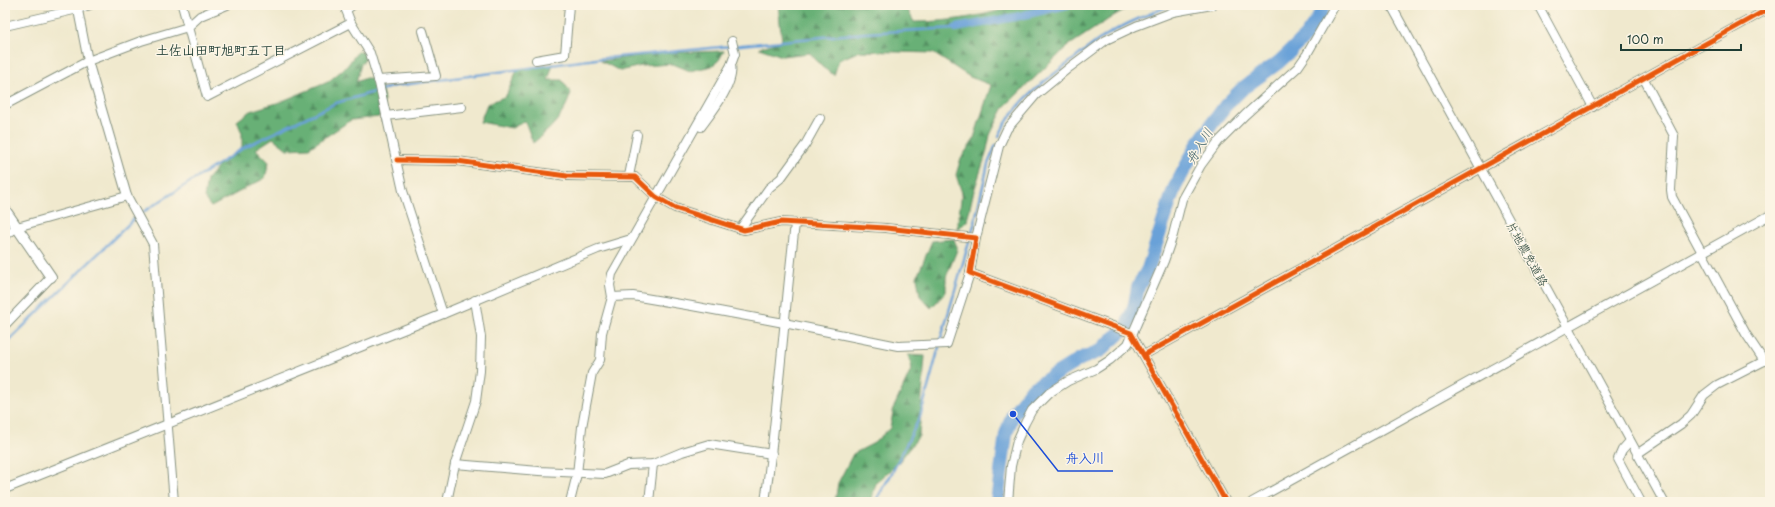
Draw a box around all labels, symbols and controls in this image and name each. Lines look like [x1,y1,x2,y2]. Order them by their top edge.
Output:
scale bar [1621,26,1741,52]
text: 100 m [1627,30,1664,48]
district label: 土佐山田町旭町五丁目 [156,40,286,59]
water label: 舟入川 [1180,124,1217,167]
street label: 片地農免道路 [1503,218,1553,289]
callout: 舟入川 [1058,446,1113,471]
text: 舟入川 [1065,448,1105,467]

